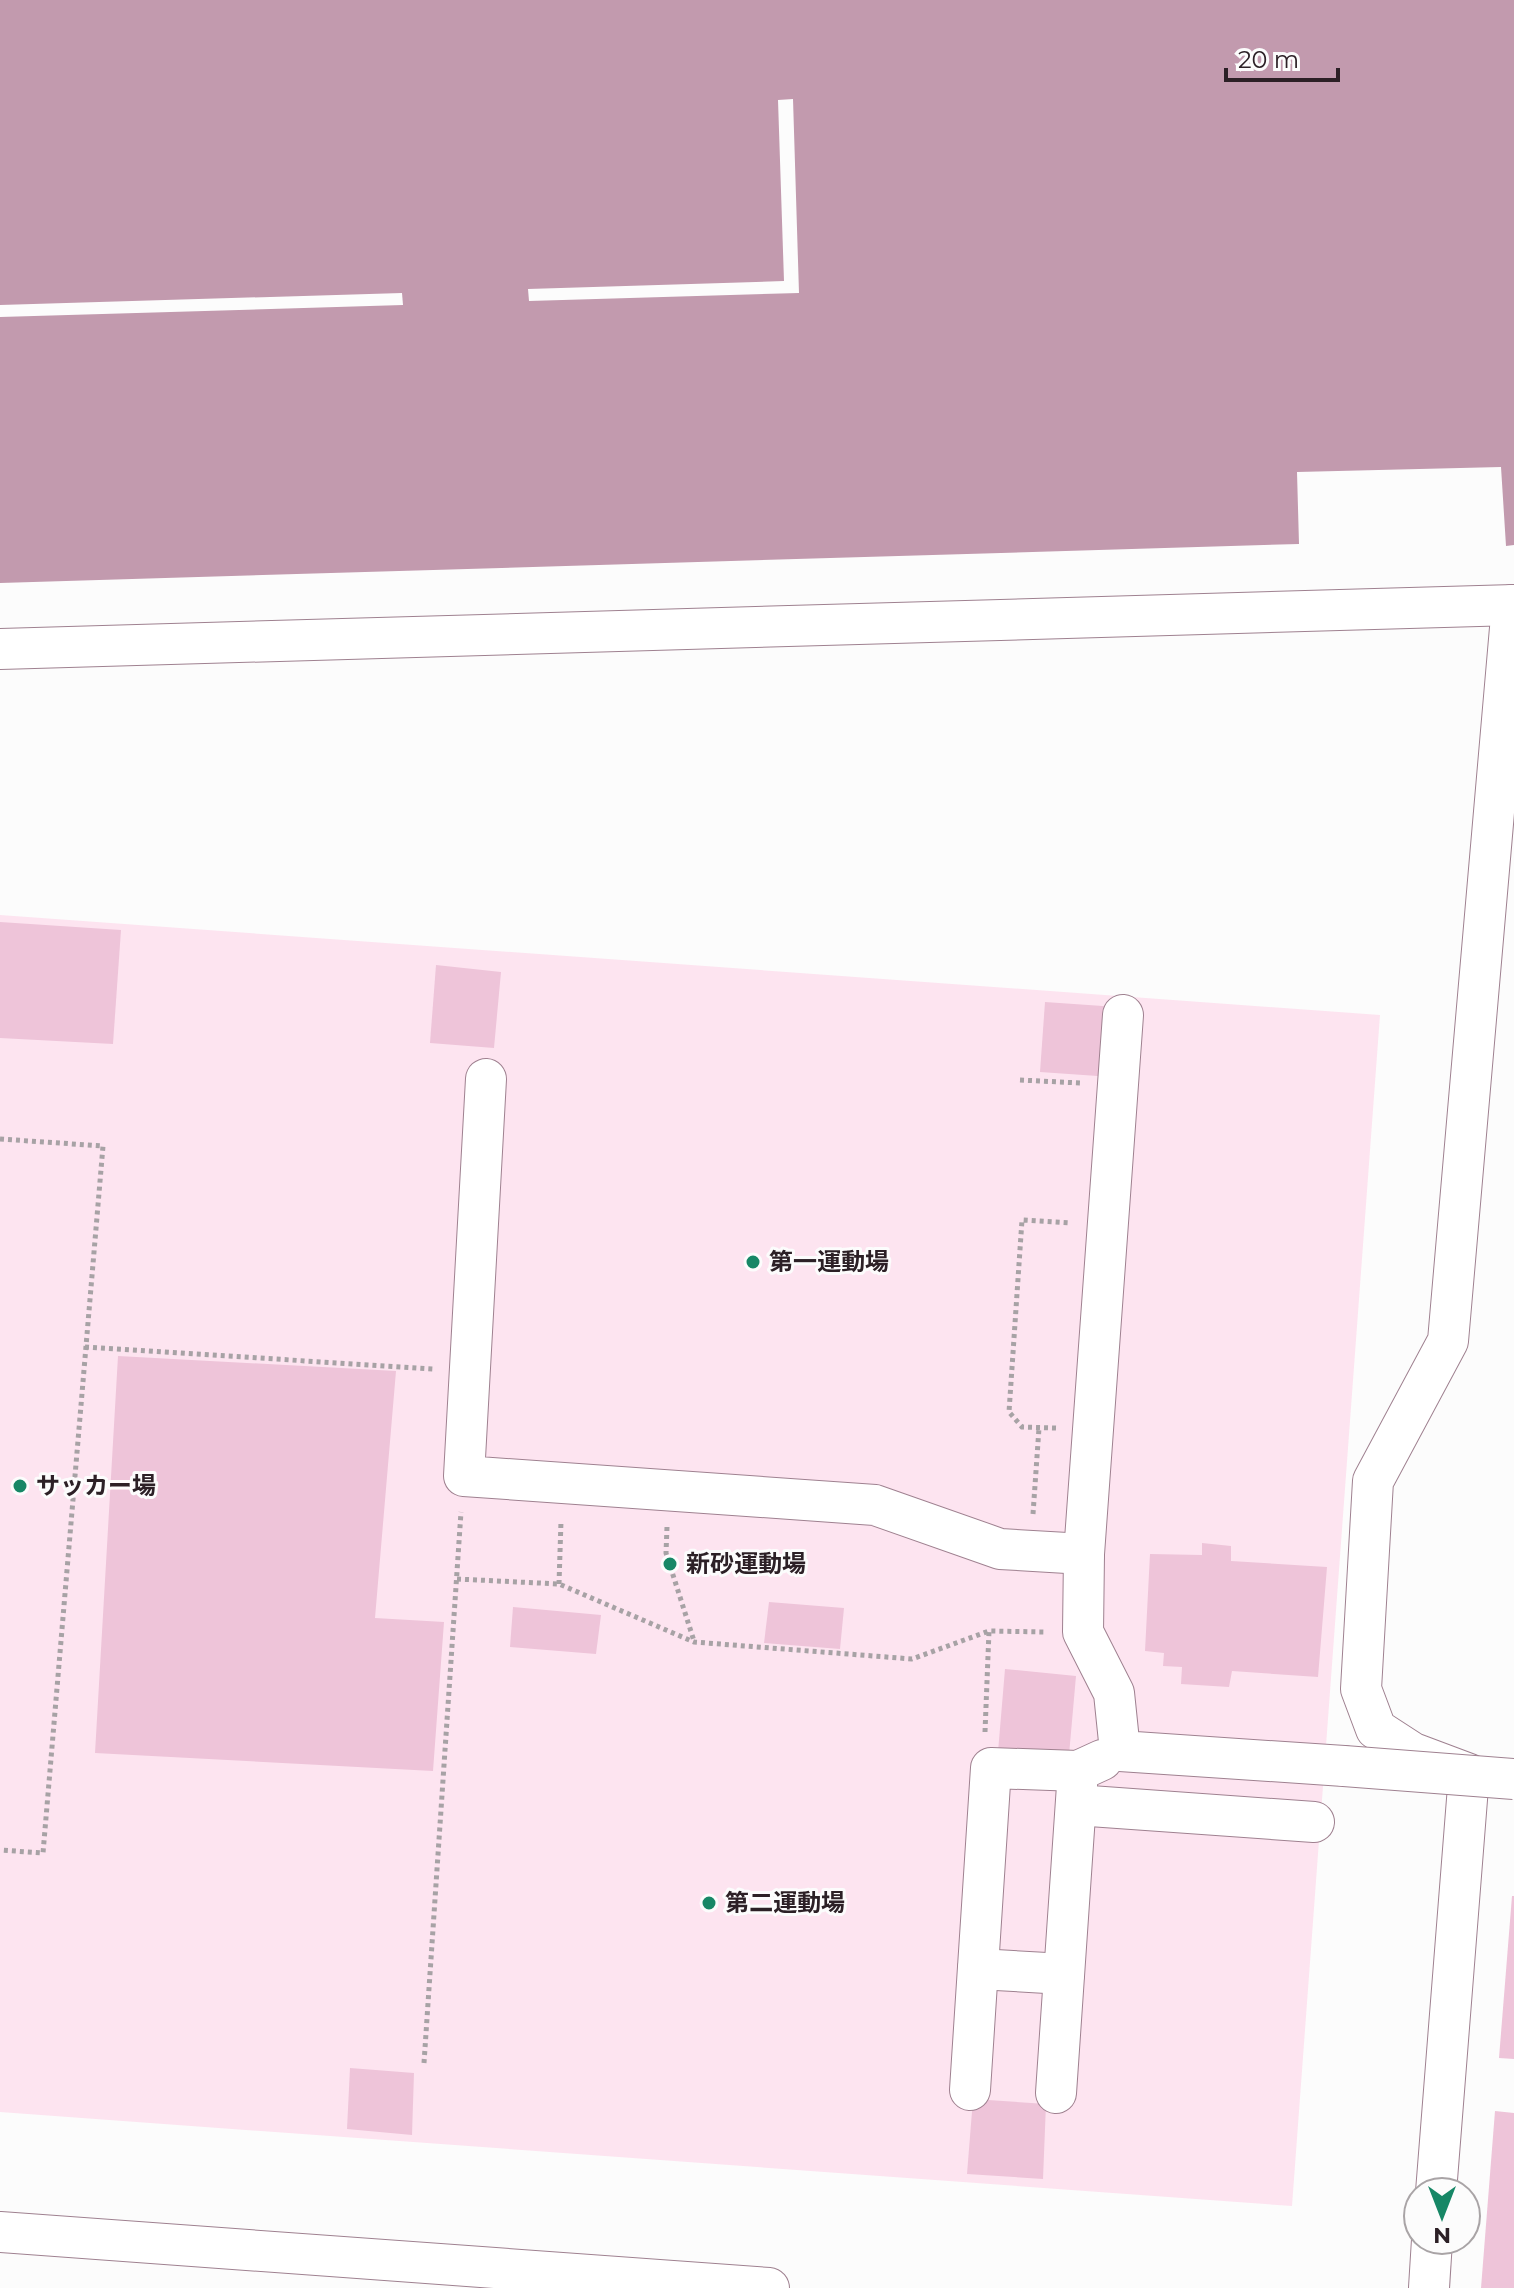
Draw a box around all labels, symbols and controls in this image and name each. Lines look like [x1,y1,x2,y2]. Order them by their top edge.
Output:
scale bar [1226,32,1338,82]
text: 20 m [1238,45,1299,74]
place label: 第一運動場 [769,1247,889,1276]
marker: 第一運動場 [744,1253,762,1271]
place label: サッカー場 [36,1471,156,1500]
marker: サッカー場 [11,1477,29,1495]
place label: 新砂運動場 [686,1549,806,1578]
marker: 新砂運動場 [661,1555,679,1573]
place label: 第二運動場 [725,1888,845,1917]
marker: 第二運動場 [700,1894,718,1912]
north arrow [1402,2176,1482,2256]
text: N [1433,2222,1451,2249]

